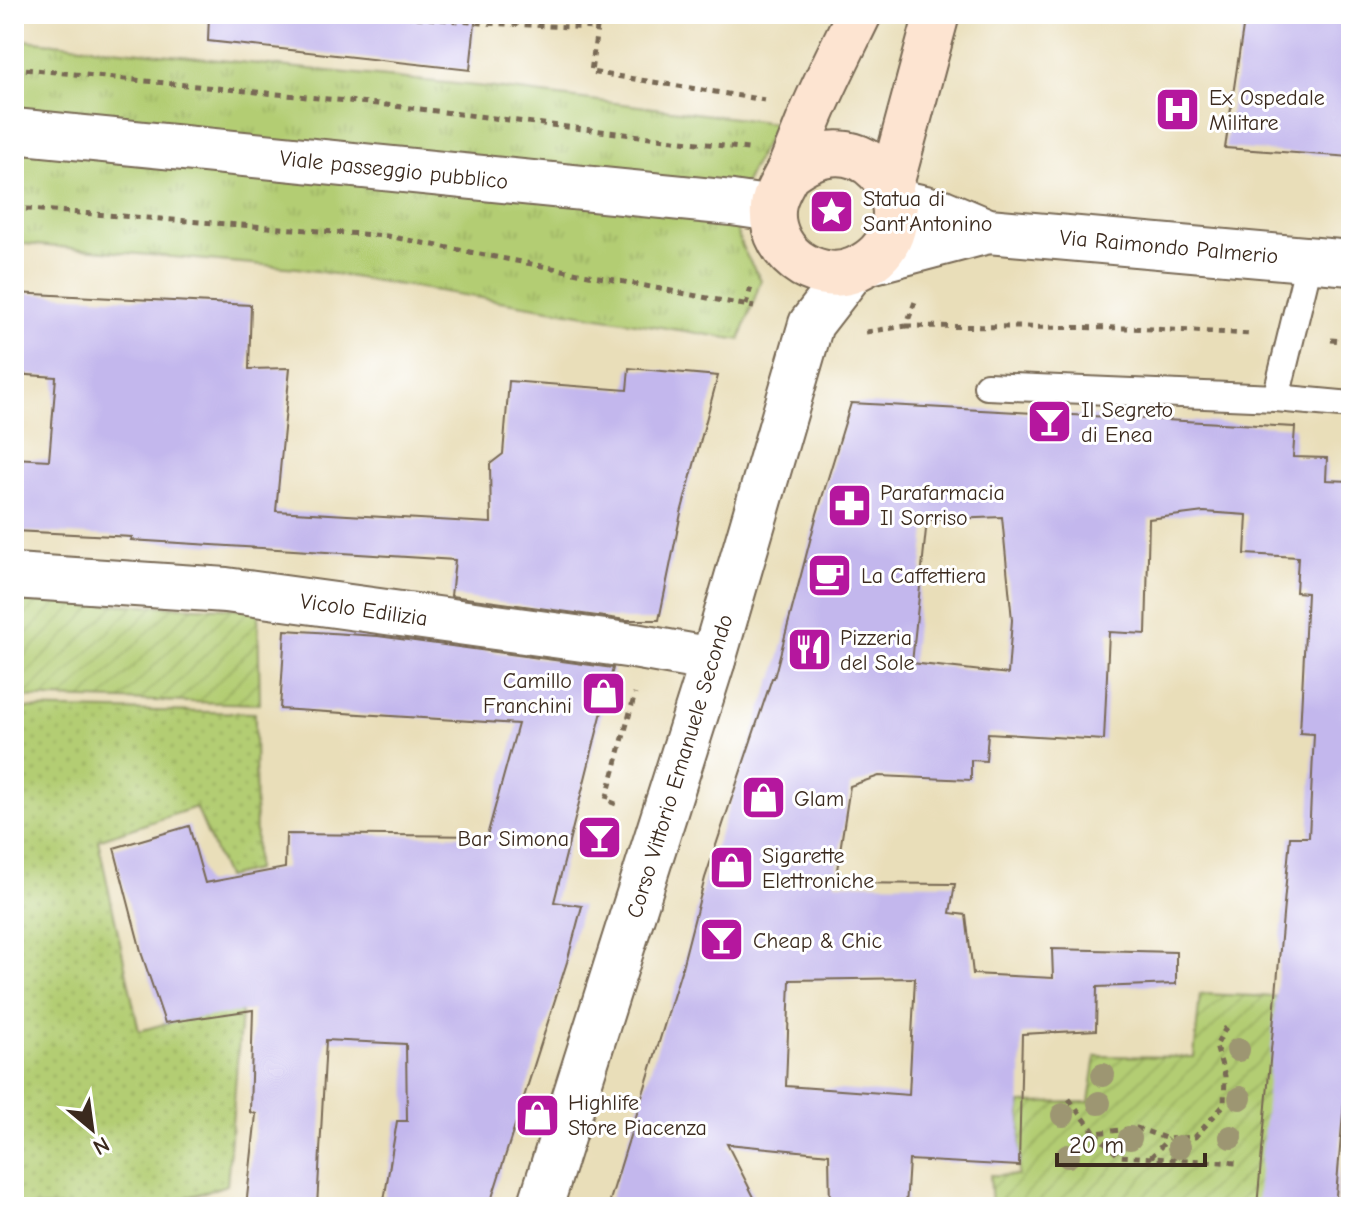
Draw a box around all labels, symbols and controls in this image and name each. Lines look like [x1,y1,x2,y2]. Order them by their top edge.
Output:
place label: Ex Ospedale Militare [1209,85,1325,136]
hospital icon: Ex Ospedale Militare [1154,86,1202,134]
street label: Viale passeggio pubblico [278,145,509,195]
place label: Statua di Sant'Antonino [863,186,992,237]
place icon: Statua di Sant'Antonino [808,187,856,235]
street label: Via Raimondo Palmerio [1058,224,1279,270]
place label: Il Segreto di Enea [1081,397,1173,448]
bar icon: Il Segreto di Enea [1026,398,1074,446]
place label: Parafarmacia Il Sorriso [880,480,1005,531]
pharmacy icon: Parafarmacia Il Sorriso [825,481,873,529]
cafe icon: La Caffettiera [806,551,854,599]
place label: La Caffettiera [861,563,986,589]
street label: Vicolo Edilizia [298,588,429,632]
street label: Corso Vittorio Emanuele Secondo [621,611,739,921]
place label: Pizzeria del Sole [840,625,914,676]
restaurant icon: Pizzeria del Sole [785,626,833,674]
place label: Camillo Franchini [483,668,572,719]
shop icon: Camillo Franchini [579,669,627,717]
shop icon: Glam [739,774,787,822]
place label: Glam [794,786,844,812]
bar icon: Bar Simona [576,814,624,862]
place label: Bar Simona [457,826,569,852]
place label: Sigarette Elettroniche [762,843,874,894]
shop icon: Sigarette Elettroniche [707,844,755,892]
bar icon: Cheap & Chic [698,916,746,964]
place label: Cheap & Chic [753,928,883,954]
north arrow [52,1089,132,1169]
place label: Highlife Store Piacenza [568,1090,707,1141]
shop icon: Highlife Store Piacenza [513,1091,561,1139]
scale bar [1057,1117,1205,1167]
text: N [89,1131,114,1160]
text: 20 m [1069,1131,1124,1159]

